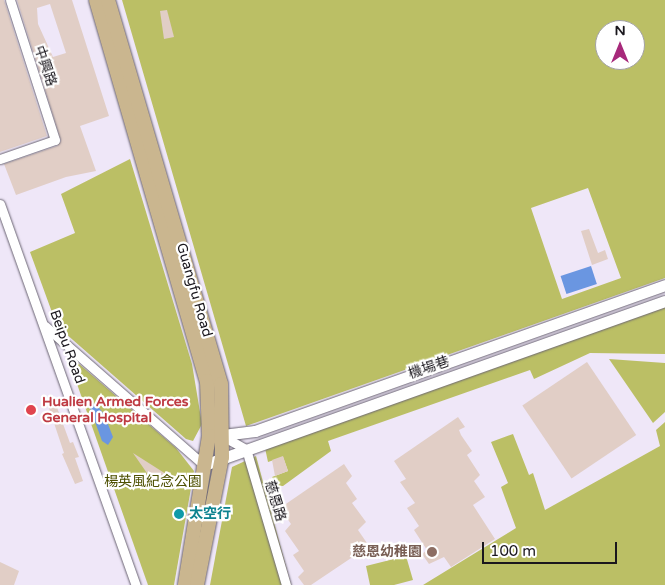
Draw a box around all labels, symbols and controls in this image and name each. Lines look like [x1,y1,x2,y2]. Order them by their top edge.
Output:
north arrow [595,20,645,70]
text: N [614,22,626,39]
street label: 中興路 [30,43,60,89]
street label: Guangfu Road [173,241,215,339]
street label: Beipu Road [46,308,88,386]
street label: 機場巷 [406,353,452,383]
place label: Hualien Armed Forces General Hospital [42,394,188,427]
marker: Hualien Armed Forces General Hospital [24,403,38,417]
park label: 楊英風紀念公園 [104,474,202,490]
street label: 慈恩路 [261,478,289,524]
place label: 太空行 [189,506,231,522]
marker: 太空行 [173,508,185,520]
scale bar [485,532,620,564]
text: 100 m [490,542,536,560]
place label: 慈恩幼稚園 [352,544,422,560]
marker: 慈恩幼稚園 [426,546,438,558]

